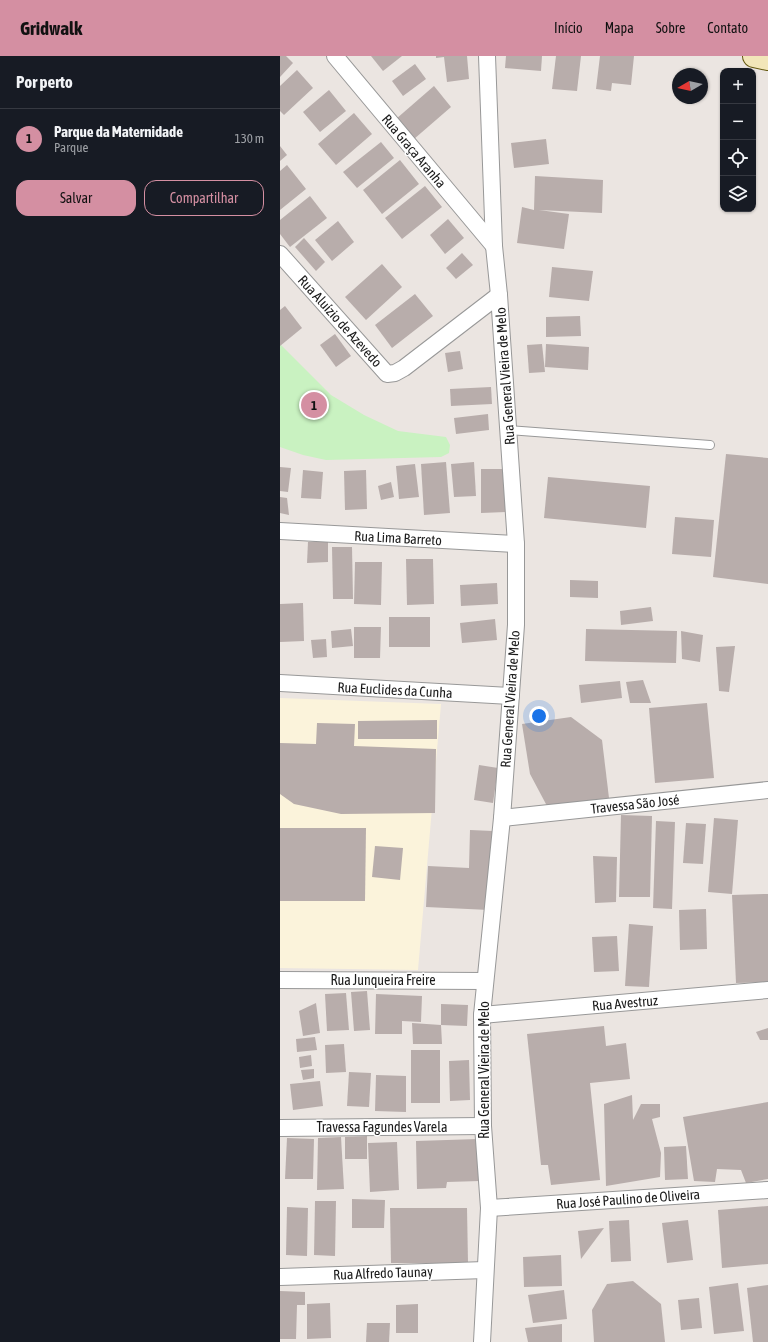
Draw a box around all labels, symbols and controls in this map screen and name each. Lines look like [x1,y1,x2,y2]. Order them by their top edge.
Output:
text: Gridwalk [20,17,82,39]
text: Início [554,20,583,36]
text: Mapa [605,20,634,36]
text: Sobre [656,20,685,36]
text: Contato [707,20,748,36]
north arrow [672,68,708,104]
map controls [720,68,756,212]
button: + [720,68,756,104]
text: Por perto [16,72,73,92]
button: − [720,104,756,140]
street label: Rua Graça Aranha [379,111,449,191]
text: Parque da Maternidade [54,123,183,140]
text: 1 [26,131,32,146]
text: 130 m [235,131,264,146]
text: Parque [54,140,88,155]
button: locate [720,140,756,176]
button: layers [720,176,756,212]
button: Salvar [16,180,136,216]
button: Compartilhar [144,180,264,216]
street label: Rua Aluízio de Azevedo [295,272,385,370]
street label: Rua General Vieira de Melo [492,307,518,445]
pin: 1 [301,390,327,420]
street label: Rua Lima Barreto [354,528,442,548]
street label: Rua General Vieira de Melo [497,630,523,768]
street label: Rua Euclides da Cunha [337,679,453,701]
your location [529,706,549,726]
street label: Travessa São José [590,791,680,817]
street label: Rua Junqueira Freire [330,972,436,988]
street label: Rua Avestruz [591,992,659,1014]
street label: Rua General Vieira de Melo [476,1001,492,1139]
street label: Travessa Fagundes Varela [317,1119,447,1135]
street label: Rua José Paulino de Oliveira [556,1186,700,1212]
street label: Rua Alfredo Taunay [333,1263,433,1283]

